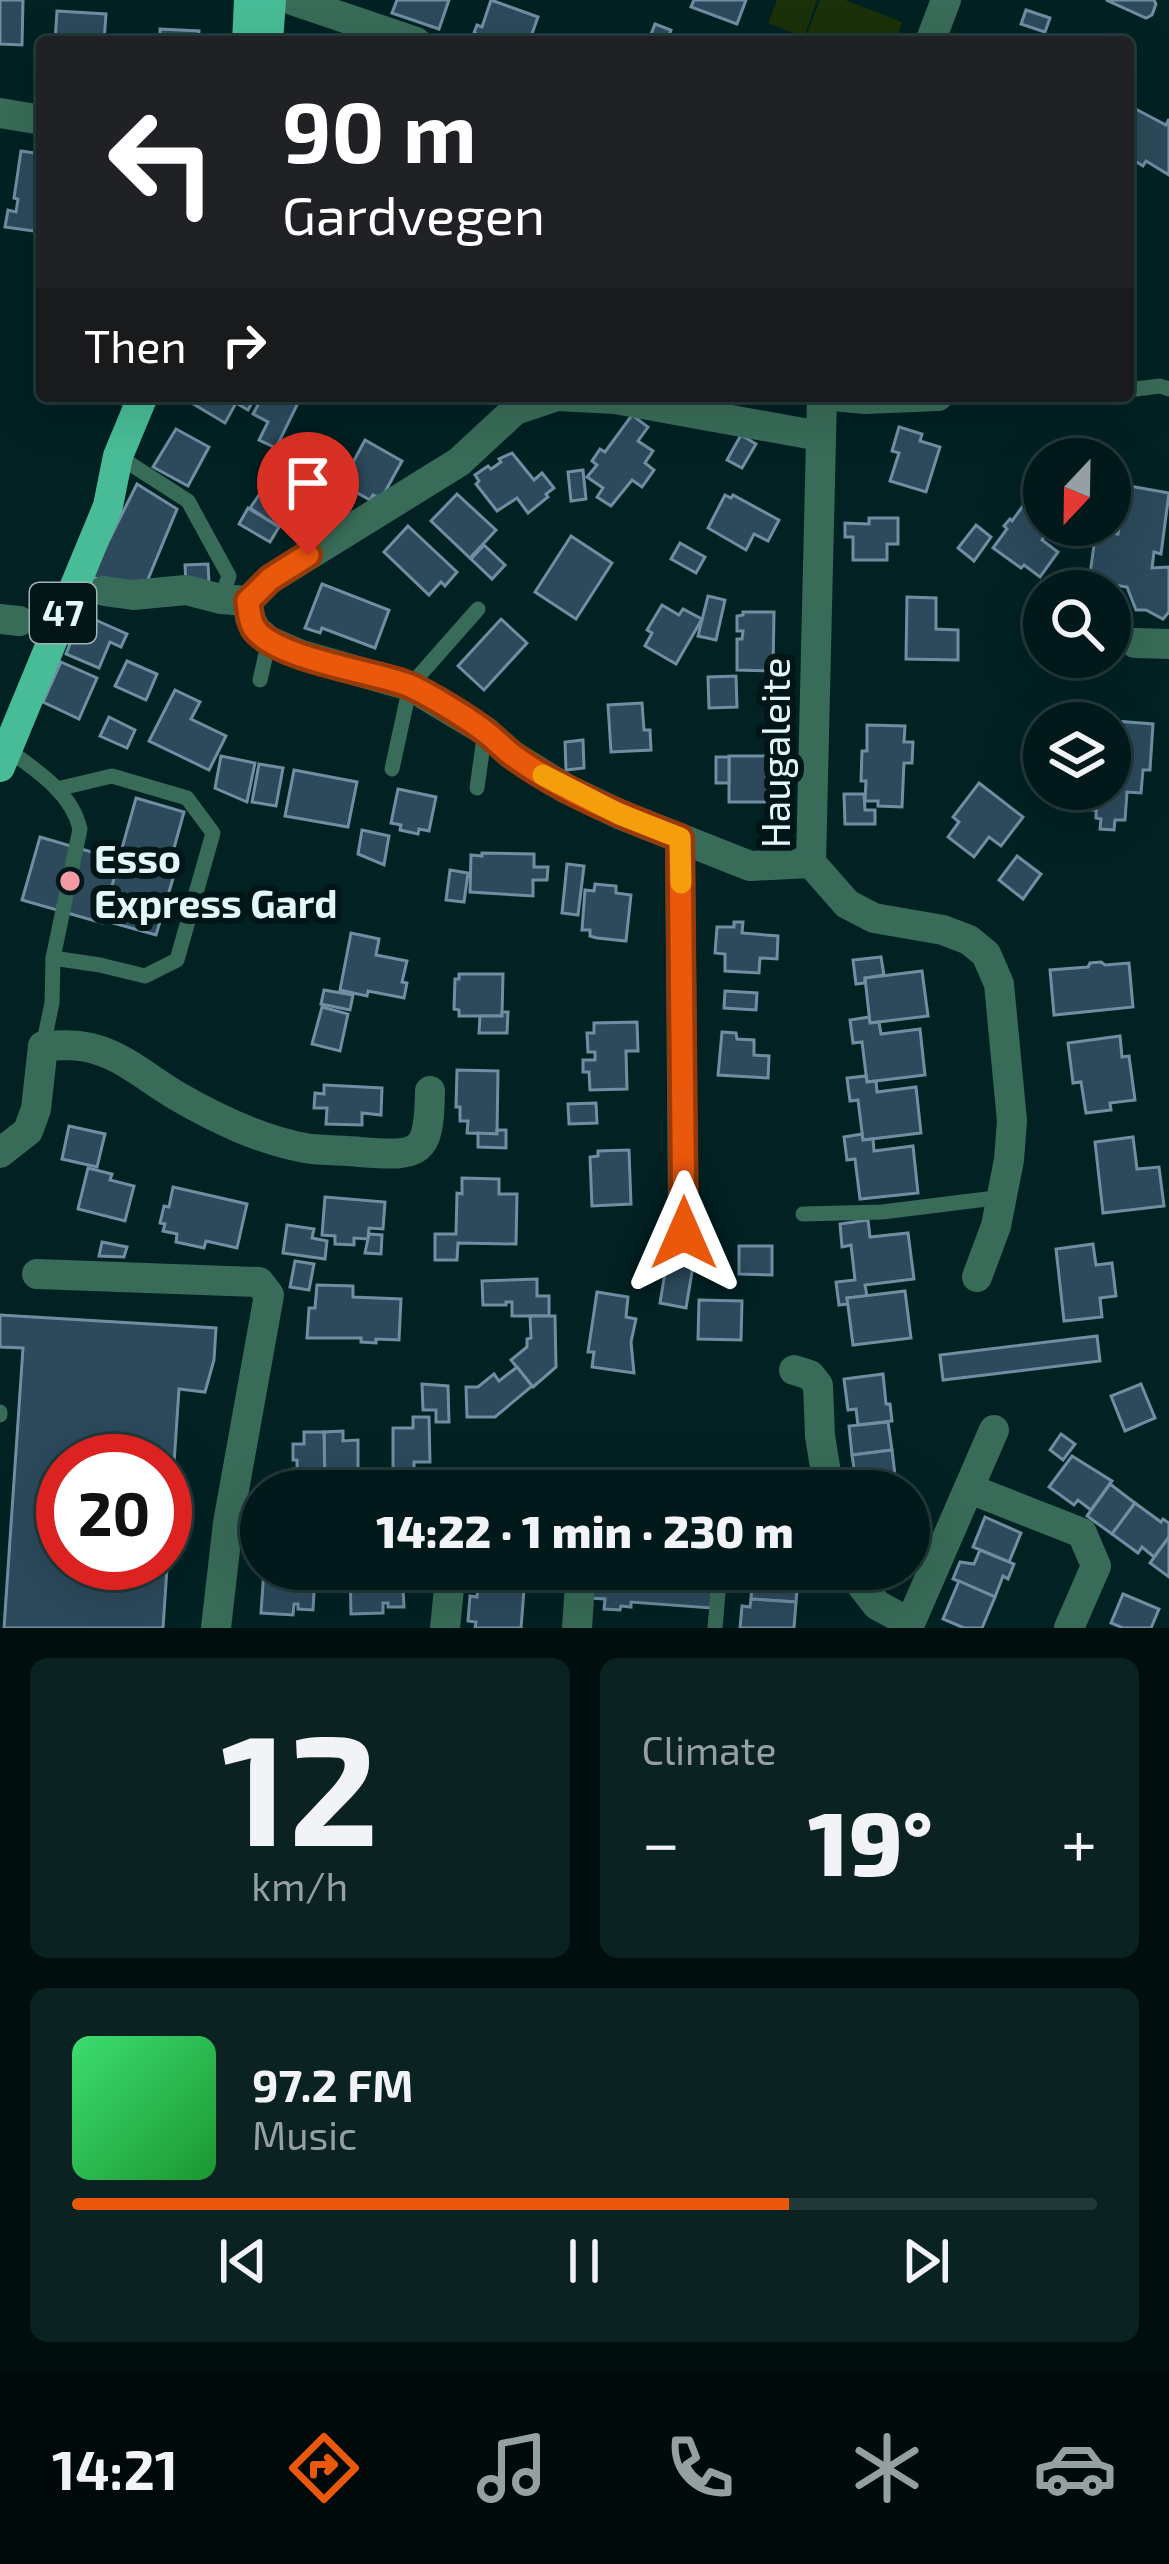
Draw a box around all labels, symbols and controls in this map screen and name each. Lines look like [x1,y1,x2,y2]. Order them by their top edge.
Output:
text: 90 m [282,79,477,180]
icon: left [84,84,240,240]
text: Gardvegen [282,181,545,246]
icon: right [211,312,277,378]
text: Then [84,318,187,372]
pin [257,432,359,555]
north arrow [1023,438,1131,546]
map controls [1023,438,1131,810]
icon: arrive [275,450,341,516]
button: search [1023,570,1131,678]
road number: 47 [30,583,96,643]
street label: Haugaleite [751,658,798,848]
button: layers [1023,702,1131,810]
place label: Esso Express Gard [94,834,337,926]
marker: Esso Express Gard [57,868,83,894]
position arrow [621,1170,747,1296]
speed limit sign: 20 [36,1434,192,1590]
text: 14:22 · 1 min · 230 m [376,1503,794,1557]
text: 12 [221,1690,379,1877]
text: Climate [642,1726,776,1773]
text: 19° [808,1786,933,1894]
text: − [642,1801,680,1880]
text: + [1061,1801,1097,1880]
text: km/h [251,1862,348,1909]
text: 97.2 FM [252,2057,414,2111]
text: Music [252,2111,357,2158]
icon: previous [210,2228,276,2294]
icon: pause [551,2228,617,2294]
icon: next [893,2228,959,2294]
icon: directions [282,2426,366,2510]
icon: music [470,2426,554,2510]
icon: phone [658,2426,742,2510]
icon: climate [845,2426,929,2510]
icon: car [1033,2426,1117,2510]
text: 14:21 [52,2436,178,2501]

